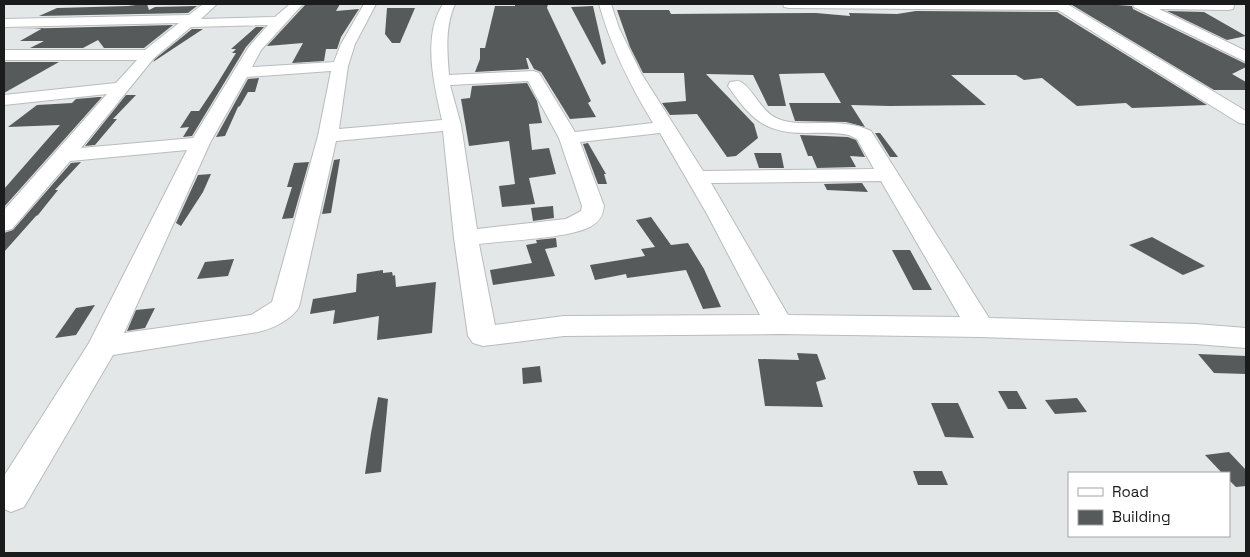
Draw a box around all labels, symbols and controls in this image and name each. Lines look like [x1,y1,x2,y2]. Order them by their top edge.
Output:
legend [1068,472,1230,537]
text: Road [1112,482,1149,501]
text: Building [1112,507,1171,526]

